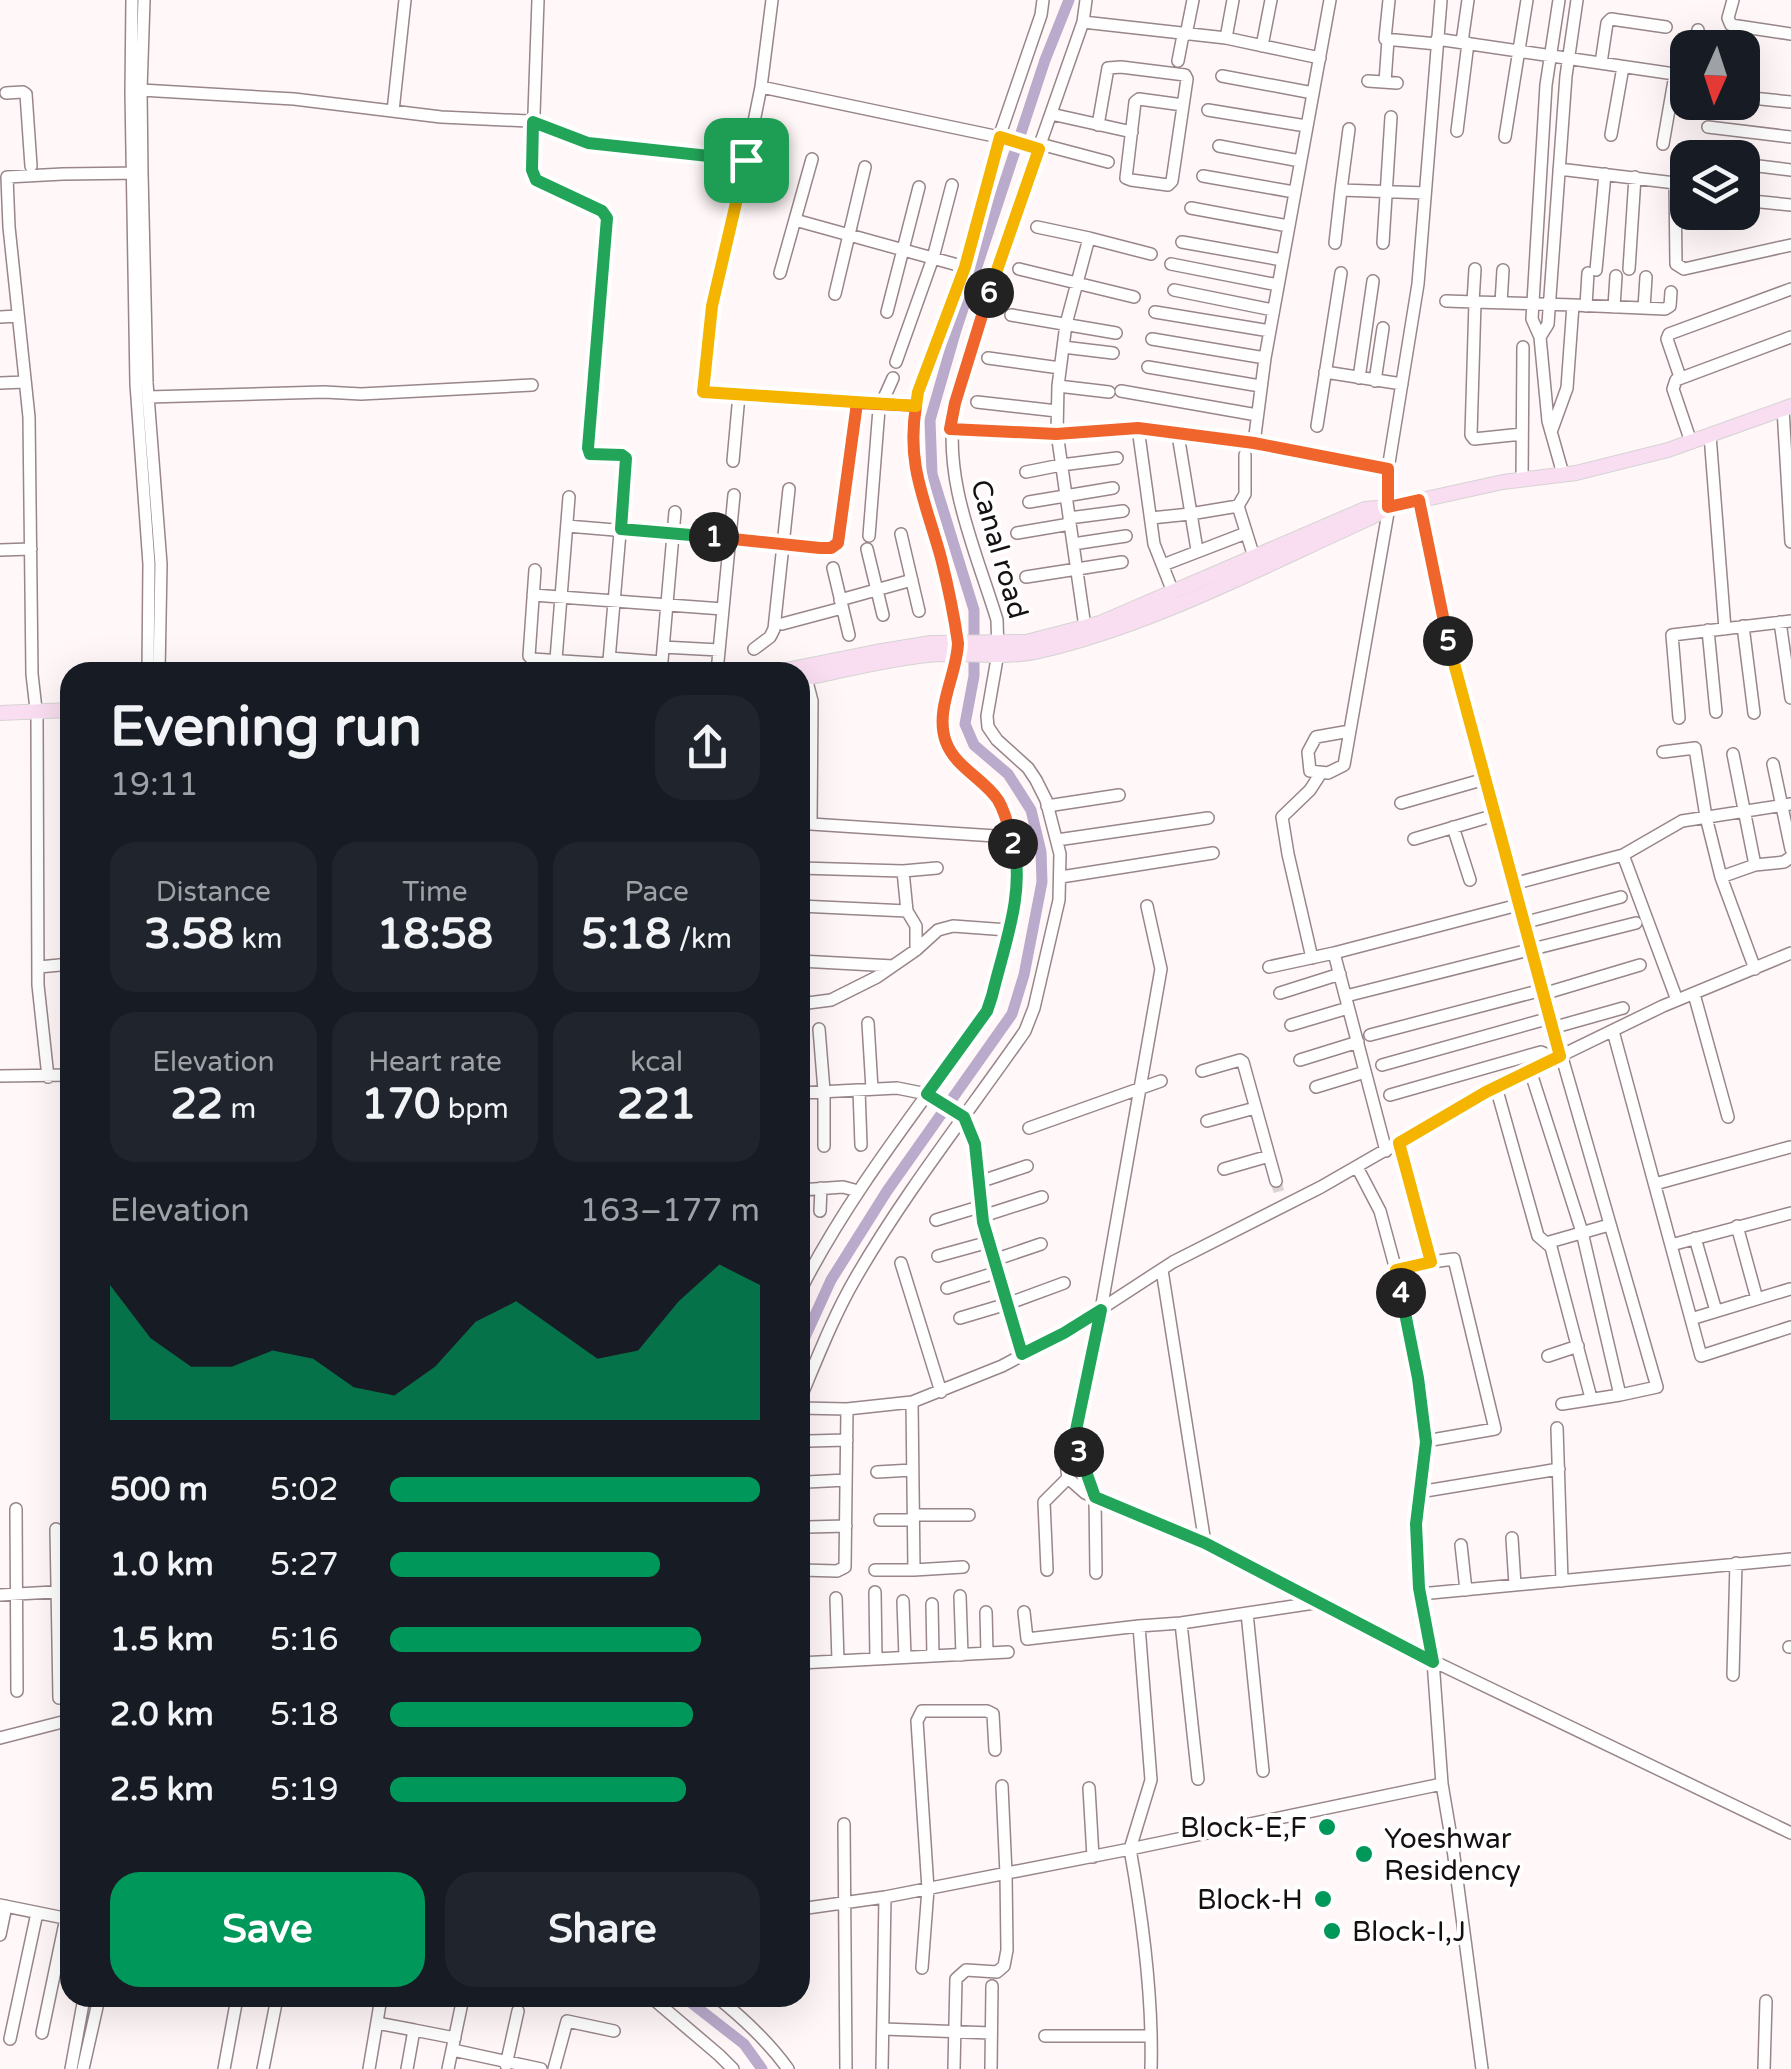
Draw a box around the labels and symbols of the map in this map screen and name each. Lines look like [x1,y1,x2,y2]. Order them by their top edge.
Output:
north arrow [1670,30,1760,120]
pin [704,118,789,203]
pin: 6 [964,268,1014,318]
street label: Canal road [963,476,1035,623]
pin: 1 [689,512,739,562]
pin: 5 [1423,616,1473,666]
pin: 2 [988,819,1038,869]
pin: 4 [1376,1268,1426,1318]
pin: 3 [1054,1427,1104,1477]
place label: Block-E,F [1180,1811,1307,1845]
marker: Block-E,F [1316,1816,1338,1838]
place label: Yoeshwar Residency [1384,1822,1521,1888]
marker: Yoeshwar Residency [1353,1843,1375,1865]
place label: Block-H [1197,1883,1303,1917]
marker: Block-H [1312,1888,1334,1910]
place label: Block-I,J [1352,1915,1466,1949]
marker: Block-I,J [1321,1920,1343,1942]

